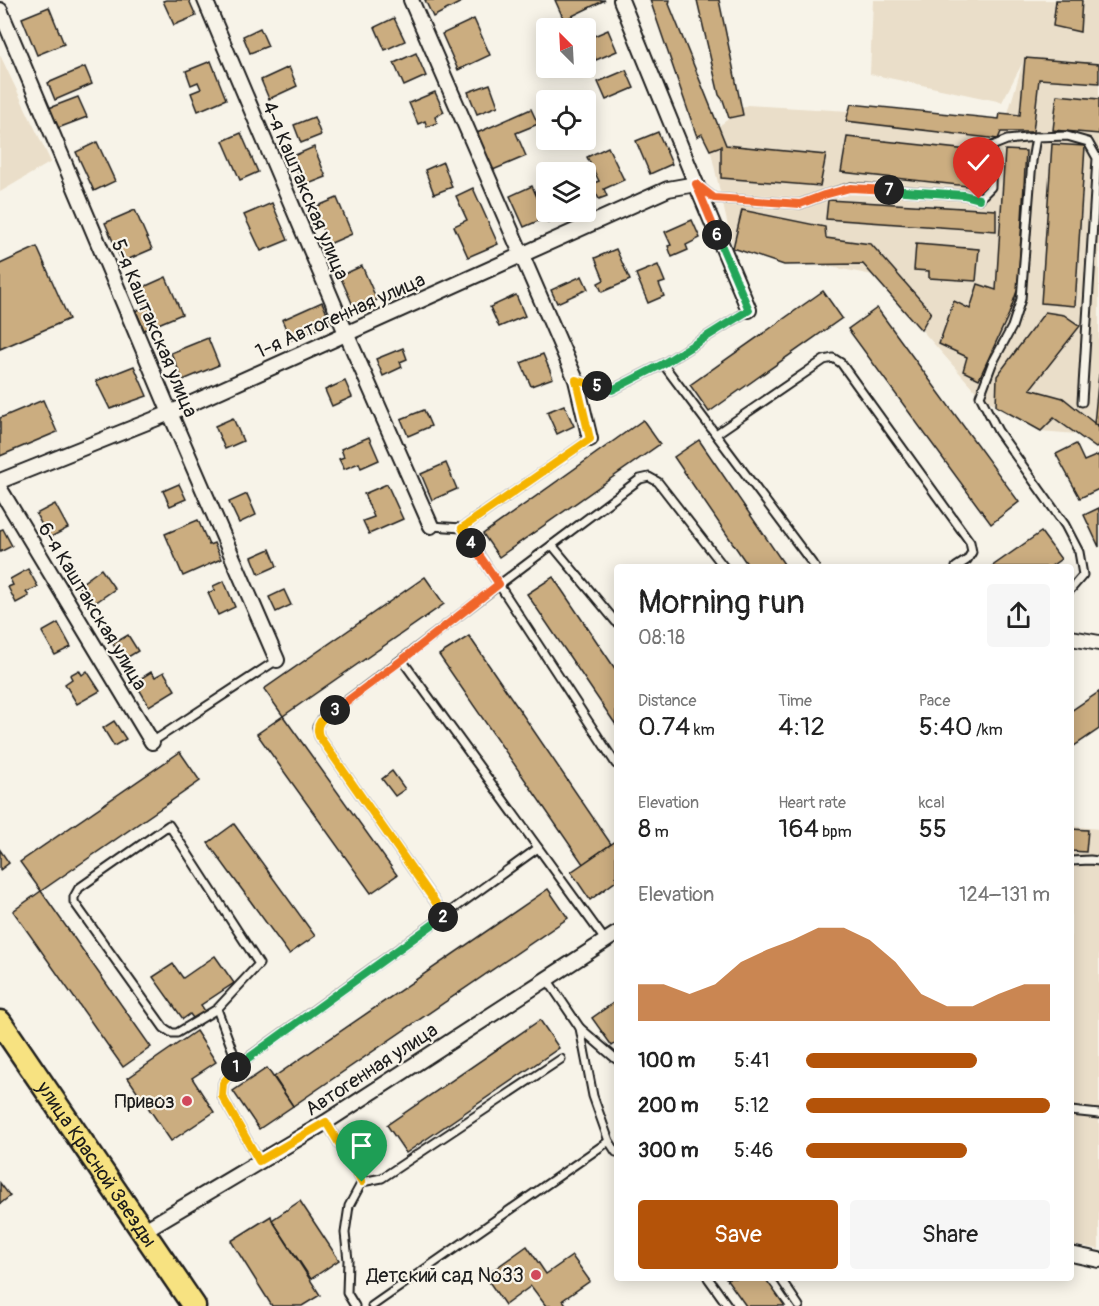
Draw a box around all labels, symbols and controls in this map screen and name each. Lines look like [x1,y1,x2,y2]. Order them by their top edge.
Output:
north arrow [536,18,596,78]
map controls [536,18,596,222]
button: locate [536,90,596,150]
street label: 4-я Каштакская улица [257,97,355,283]
pin [953,137,1004,199]
icon: check [962,146,995,179]
button: layers [536,162,596,222]
pin: 7 [874,175,904,205]
text: 7 [885,180,893,200]
pin: 6 [702,220,732,250]
text: 6 [712,225,722,245]
street label: 5-я Каштакская улица [106,235,203,421]
street label: 1-я Автогенная улица [251,267,429,364]
pin: 5 [582,371,612,401]
text: 5 [593,376,601,396]
street label: 6-я Каштакская улица [32,518,153,695]
pin: 4 [456,528,486,558]
text: 4 [466,533,476,553]
text: Morning run [638,582,805,623]
button: share [987,584,1050,647]
text: 08:18 [638,625,685,650]
text: Distance [638,691,697,711]
text: Time [778,691,812,711]
text: Pace [919,691,950,711]
pin: 3 [320,695,350,725]
text: 3 [331,700,339,720]
text: 0.74 [638,711,690,743]
text: 4:12 [778,711,825,743]
text: 5:40 [919,711,973,743]
text: km [690,720,715,740]
text: /km [973,720,1003,740]
text: Elevation [638,793,699,813]
text: Heart rate [778,793,846,813]
text: kcal [919,793,945,813]
text: 8 [638,813,651,845]
text: 164 [778,813,819,845]
text: 55 [919,813,947,845]
text: m [651,822,669,842]
text: bpm [819,822,852,842]
text: Elevation [638,882,714,907]
text: 124–131 m [959,882,1050,907]
pin: 2 [428,902,458,932]
text: 2 [439,907,447,927]
street label: Автогенная улица [300,1017,442,1122]
text: 100 m [638,1048,695,1073]
text: 5:41 [734,1048,770,1073]
pin: 1 [221,1052,251,1082]
text: 1 [233,1057,239,1077]
street label: улица Красной Звезды [31,1076,162,1252]
place label: Привоз [114,1089,175,1114]
text: 200 m [638,1093,699,1118]
text: 5:12 [734,1093,769,1118]
marker: Привоз [180,1094,194,1108]
pin [336,1120,387,1182]
icon: arrive [345,1129,378,1162]
text: 300 m [638,1138,699,1163]
text: 5:46 [734,1138,773,1163]
button: Save [638,1200,838,1269]
button: Share [850,1200,1050,1269]
place label: Детский сад №33 [365,1263,524,1288]
marker: Детский сад №33 [529,1268,543,1282]

